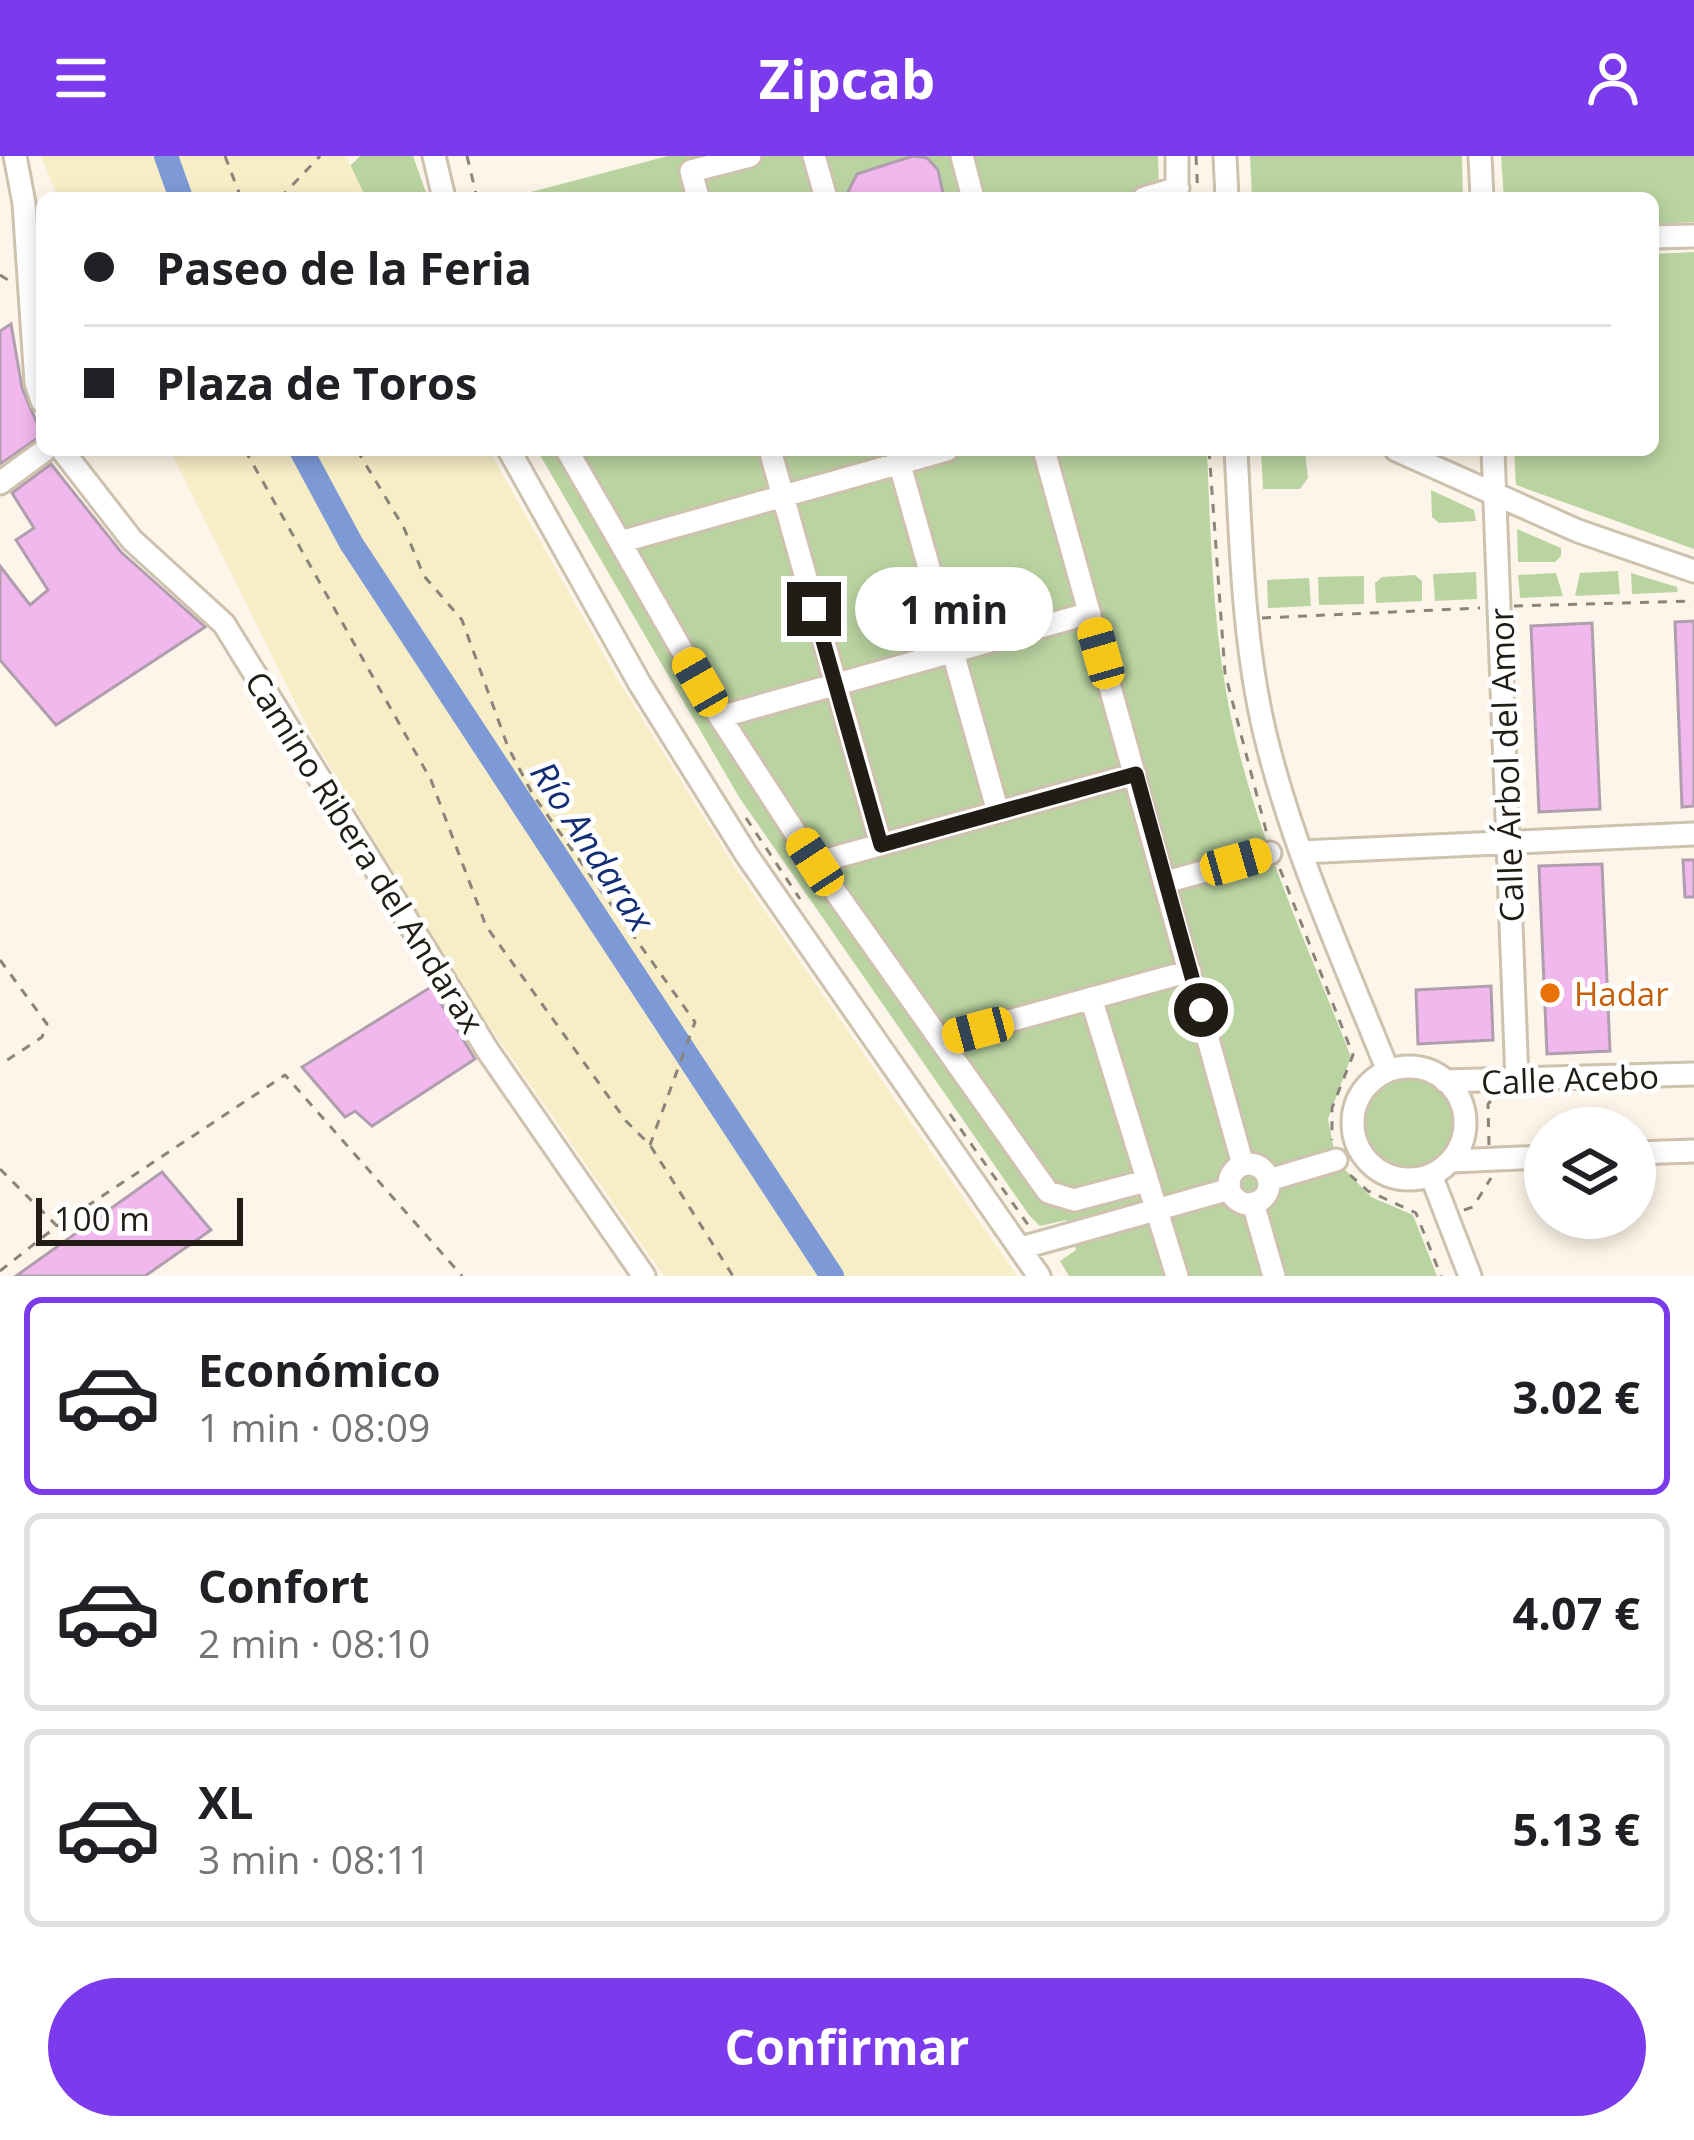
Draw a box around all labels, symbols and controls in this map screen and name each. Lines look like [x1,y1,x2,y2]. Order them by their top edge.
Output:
text: Zipcab [759,41,935,115]
icon: menu [48,45,114,111]
icon: person [1580,45,1646,111]
text: Paseo de la Feria [156,237,532,298]
text: Plaza de Toros [156,352,477,413]
callout: 1 min [856,567,1054,651]
route end [787,582,841,636]
text: 1 min [900,582,1008,635]
street label: Calle Árbol del Amor [1478,607,1534,923]
car [1074,613,1128,693]
car [666,642,734,722]
street label: Camino Ribera del Andarax [235,662,495,1042]
water label: Río Andarax [520,752,667,942]
car [780,822,850,902]
car [1196,835,1276,889]
place label: Hadar [1574,971,1669,1016]
marker: Hadar [1537,980,1563,1006]
route start [1174,983,1228,1037]
car [939,1003,1017,1057]
street label: Calle Acebo [1480,1053,1660,1105]
map controls [1524,1107,1656,1239]
button: layers [1524,1107,1656,1239]
scale bar [36,1192,243,1245]
text: 100 m [54,1196,150,1241]
text: Económico [198,1339,441,1400]
icon: car [54,1342,162,1450]
text: 3.02 € [1513,1366,1640,1427]
text: 1 min · 08:09 [198,1400,430,1453]
text: Confort [198,1555,369,1616]
icon: car [54,1558,162,1666]
text: 4.07 € [1513,1582,1640,1643]
text: 2 min · 08:10 [198,1616,430,1669]
text: XL [198,1771,253,1832]
icon: car [54,1774,162,1882]
text: 5.13 € [1513,1798,1640,1859]
text: 3 min · 08:11 [198,1832,430,1885]
button: Confirmar [48,1978,1646,2116]

